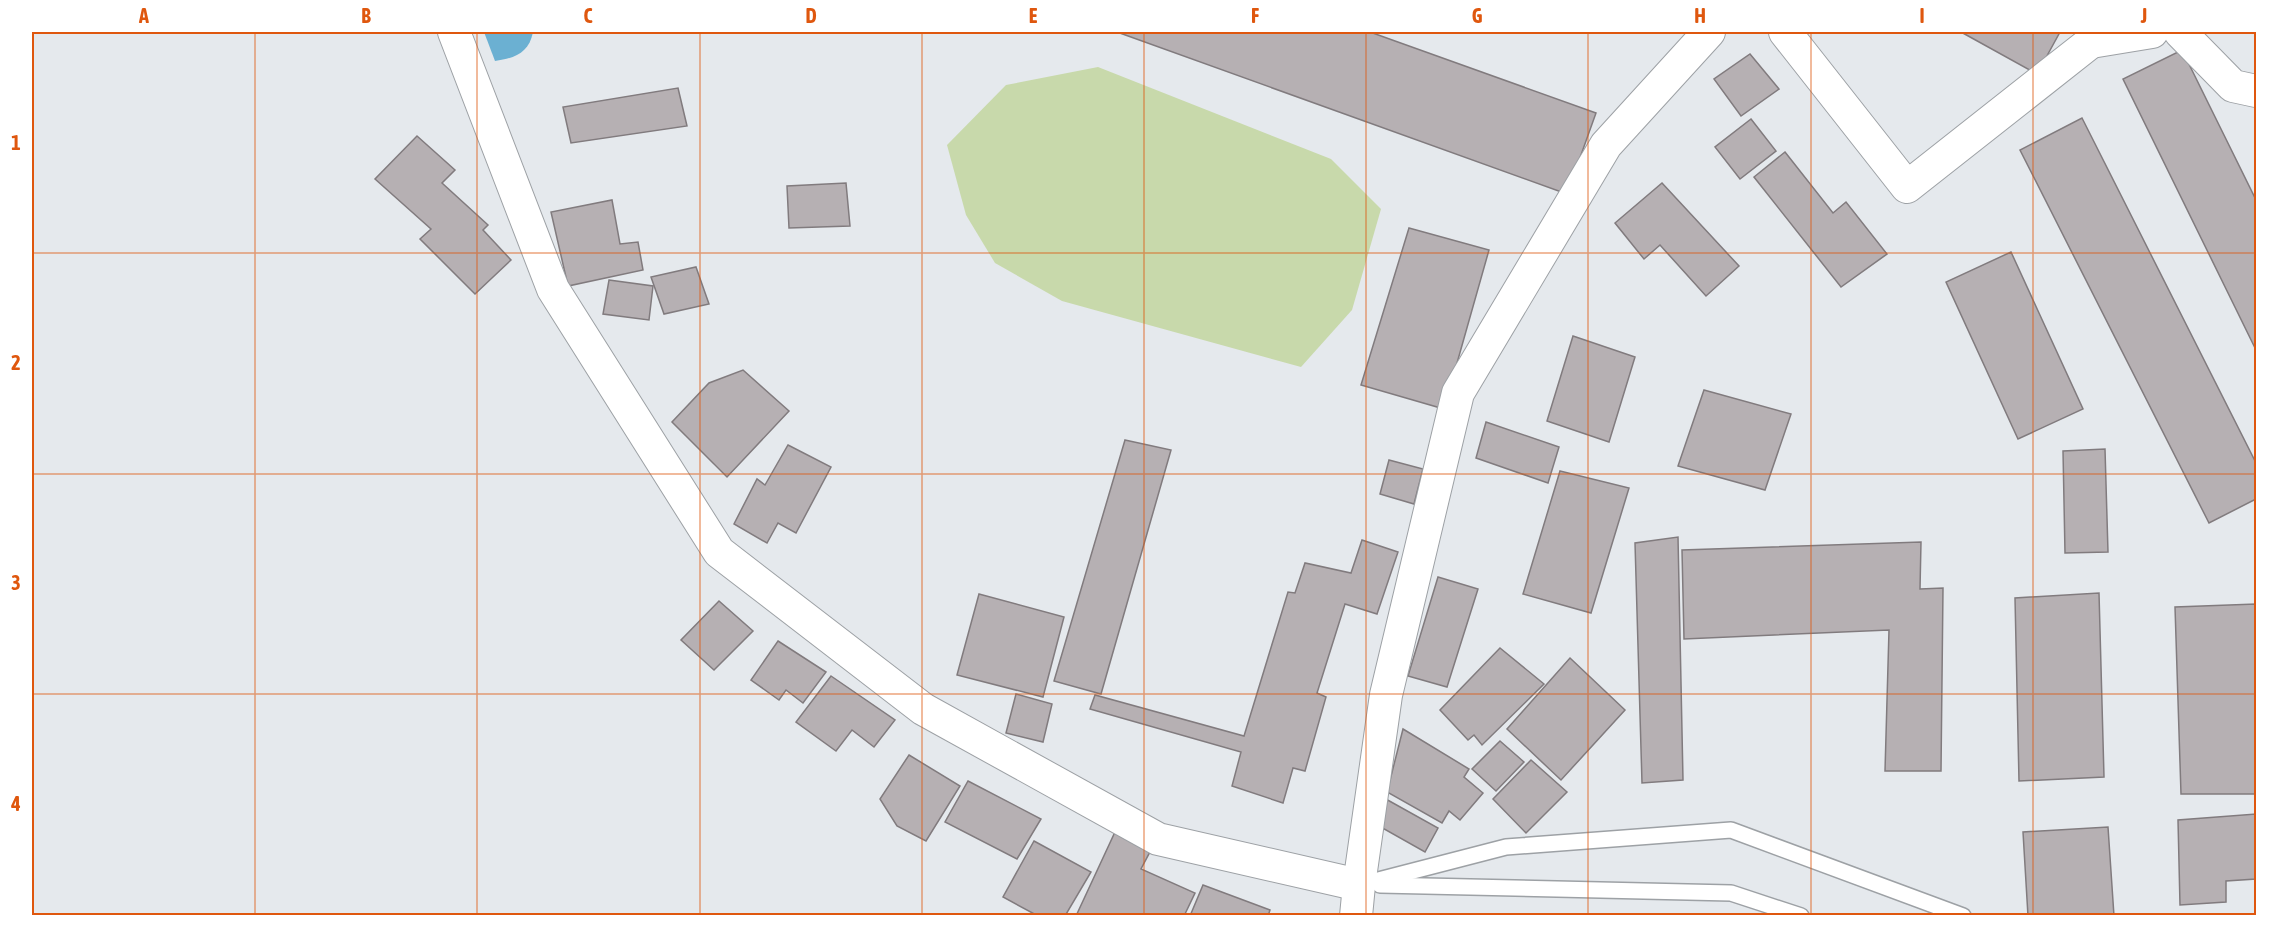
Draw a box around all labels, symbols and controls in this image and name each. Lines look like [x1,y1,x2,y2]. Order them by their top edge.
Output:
text: A [138,4,149,27]
text: B [361,4,371,27]
text: C [584,4,593,27]
text: D [805,4,817,27]
text: E [1029,4,1038,27]
text: F [1251,4,1259,27]
text: G [1472,4,1483,27]
text: H [1694,4,1706,27]
text: I [1919,4,1925,27]
text: J [2140,4,2147,27]
text: 1 [11,131,21,154]
text: 2 [11,351,21,374]
text: 3 [11,571,21,594]
text: 4 [10,792,21,815]

